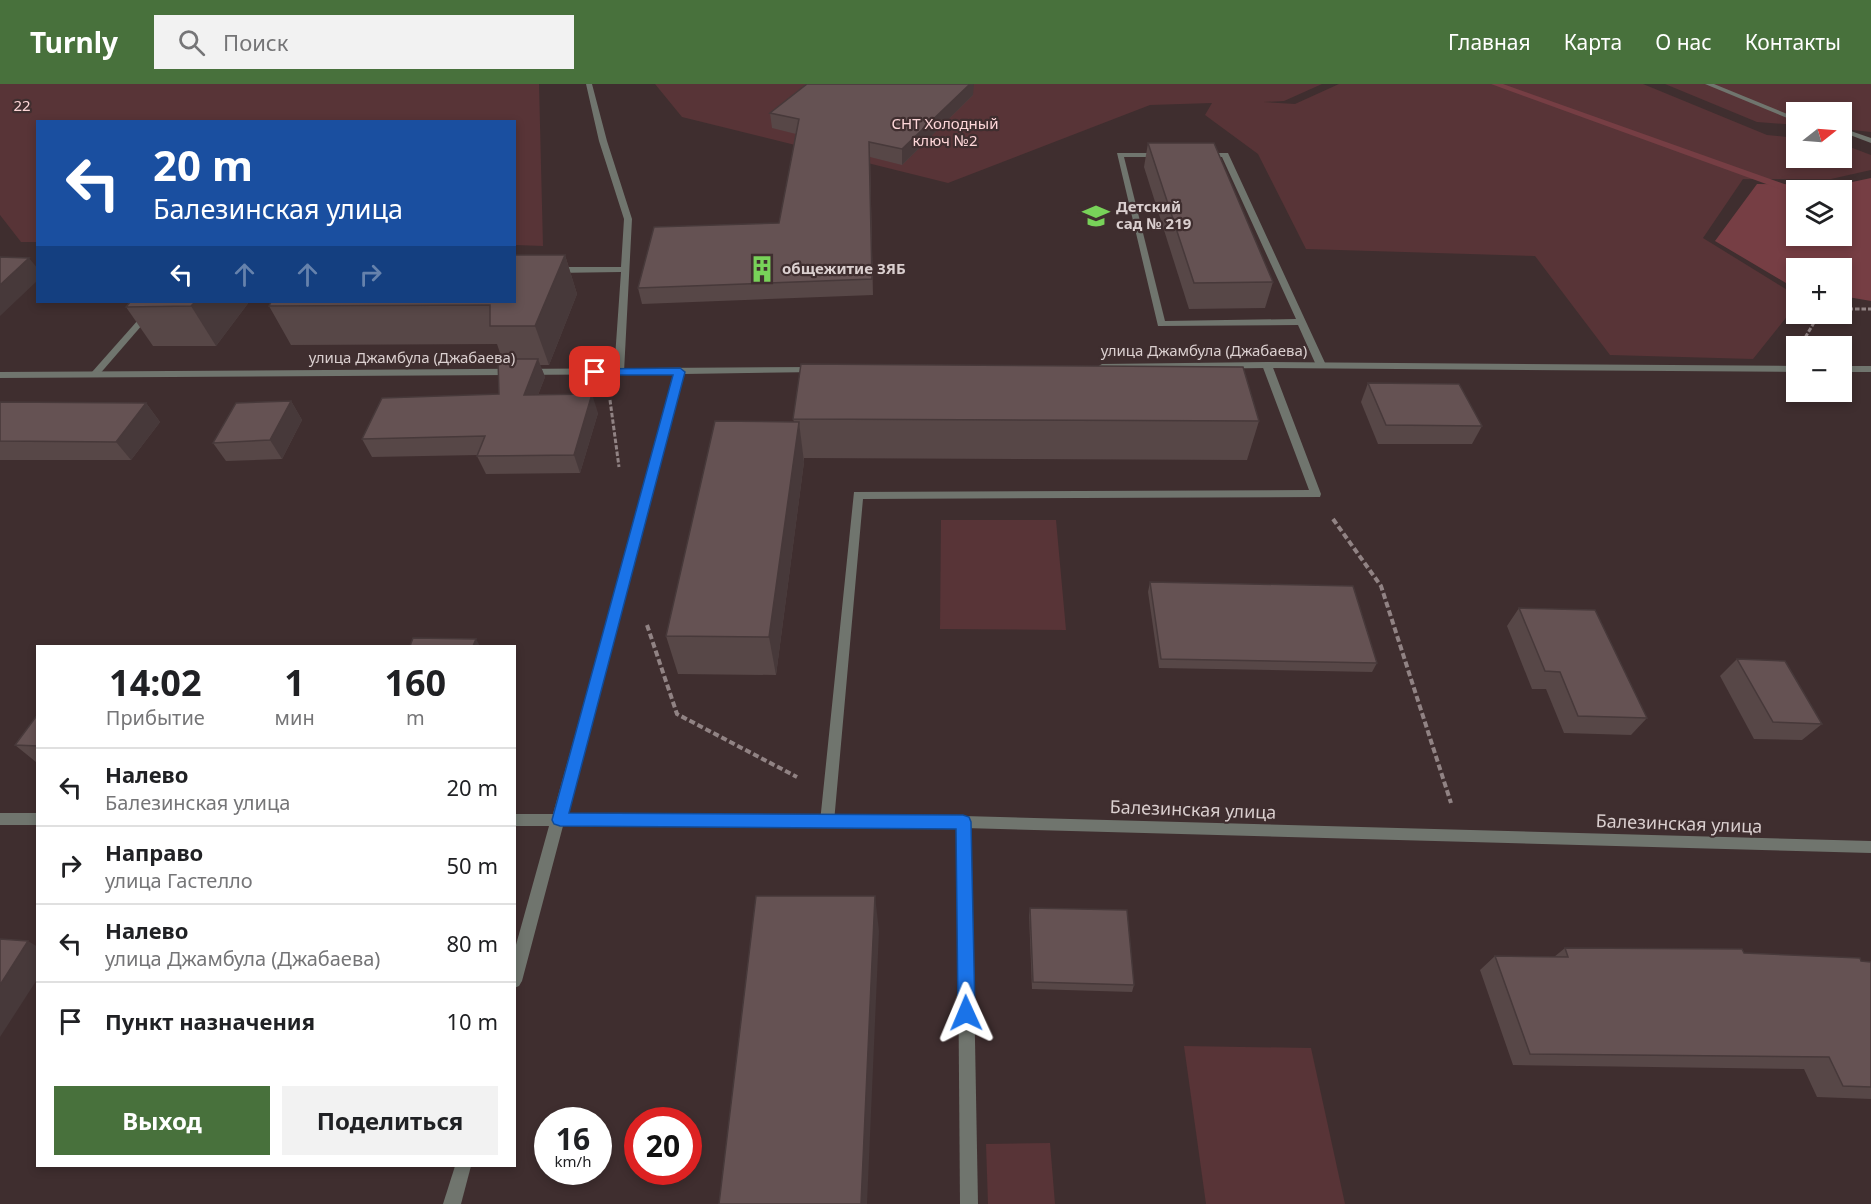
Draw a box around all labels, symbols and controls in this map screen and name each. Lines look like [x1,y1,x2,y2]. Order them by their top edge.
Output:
search box [154,15,574,69]
text: Turnly [30,23,118,61]
icon: search [175,26,208,59]
text: Поиск [223,27,288,57]
text: Главная [1448,28,1531,56]
text: Карта [1564,28,1622,56]
text: О нас [1655,28,1712,56]
text: Контакты [1745,28,1841,56]
park label: 22 [13,95,31,115]
north arrow [1786,102,1852,168]
map controls [1786,102,1852,402]
park label: СНТ Холодный ключ №2 [892,113,999,150]
text: 20 m [153,136,253,193]
icon: left [54,144,132,222]
button: layers [1786,180,1852,246]
text: Балезинская улица [153,190,403,227]
place label: Детский сад № 219 [1116,196,1192,233]
school or university icon: Детский сад № 219 [1081,201,1111,231]
building icon: общежитие ЗЯБ [747,254,777,284]
icon: left [165,258,198,291]
icon: ahead [228,258,261,291]
icon: ahead [291,258,324,291]
icon: right [354,258,387,291]
place label: общежитие ЗЯБ [782,258,906,278]
button: + [1786,258,1852,324]
button: − [1786,336,1852,402]
street label: улица Джамбула (Джабаева) [1101,340,1307,360]
pin [569,346,620,397]
street label: улица Джамбула (Джабаева) [309,347,515,367]
icon: arrive [578,355,611,388]
text: 14:02 [109,658,202,707]
text: 1 [284,658,305,707]
text: 160 [384,658,446,707]
text: Прибытие [106,704,205,731]
text: мин [275,704,315,731]
text: m [406,704,425,731]
text: Налево [105,759,188,789]
icon: left [54,771,87,804]
text: 20 m [447,772,498,802]
text: Балезинская улица [105,789,290,816]
street label: Балезинская улица [1109,794,1277,824]
street label: Балезинская улица [1595,808,1763,838]
text: Направо [105,837,203,867]
icon: right [54,849,87,882]
text: 50 m [447,850,498,880]
text: улица Гастелло [105,867,253,894]
text: Налево [105,915,188,945]
icon: left [54,927,87,960]
text: 80 m [447,928,498,958]
text: улица Джамбула (Джабаева) [105,945,380,972]
position arrow [934,981,998,1045]
icon: arrive [54,1005,87,1038]
text: Пункт назначения [105,1006,315,1036]
text: 10 m [447,1006,498,1036]
button: Выход [54,1086,270,1155]
button: Поделиться [282,1086,498,1155]
speed limit sign: 20 [624,1107,702,1185]
text: 16 [556,1118,590,1159]
text: km/h [555,1151,591,1171]

